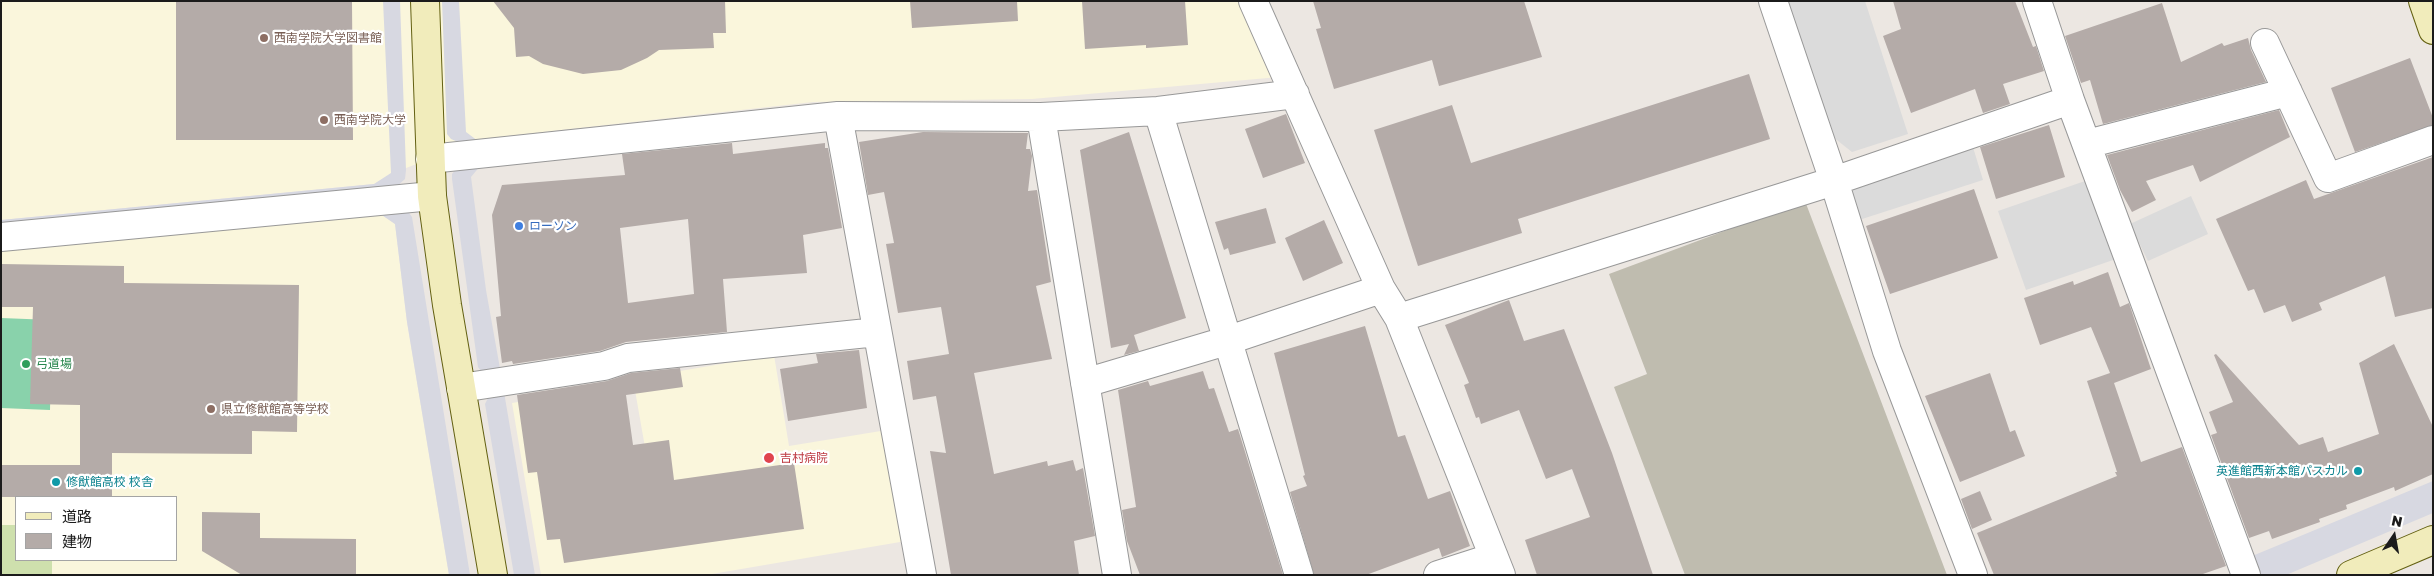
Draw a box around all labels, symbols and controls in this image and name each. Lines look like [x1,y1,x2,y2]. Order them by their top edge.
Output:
place label: 西南学院大学図書館 [274,31,382,45]
marker: 西南学院大学図書館 [258,32,270,44]
place label: 西南学院大学 [334,113,406,127]
marker: 西南学院大学 [318,114,330,126]
place label: ローソン [529,219,577,233]
marker: ローソン [513,220,525,232]
place label: 弓道場 [36,357,72,371]
marker: 弓道場 [20,358,32,370]
place label: 県立修猷館高等学校 [221,402,329,416]
marker: 県立修猷館高等学校 [205,403,217,415]
marker: 吉村病院 [762,451,776,465]
place label: 吉村病院 [780,451,828,465]
place label: 英進館西新本館パスカル [2216,464,2348,478]
marker: 英進館西新本館パスカル [2352,465,2364,477]
place label: 修猷館高校 校舎 [66,475,153,489]
marker: 修猷館高校 校舎 [50,476,62,488]
legend [15,496,178,561]
text: 道路 [62,507,92,525]
north arrow [2369,511,2419,561]
text: N [2390,511,2404,530]
text: 建物 [62,532,92,550]

